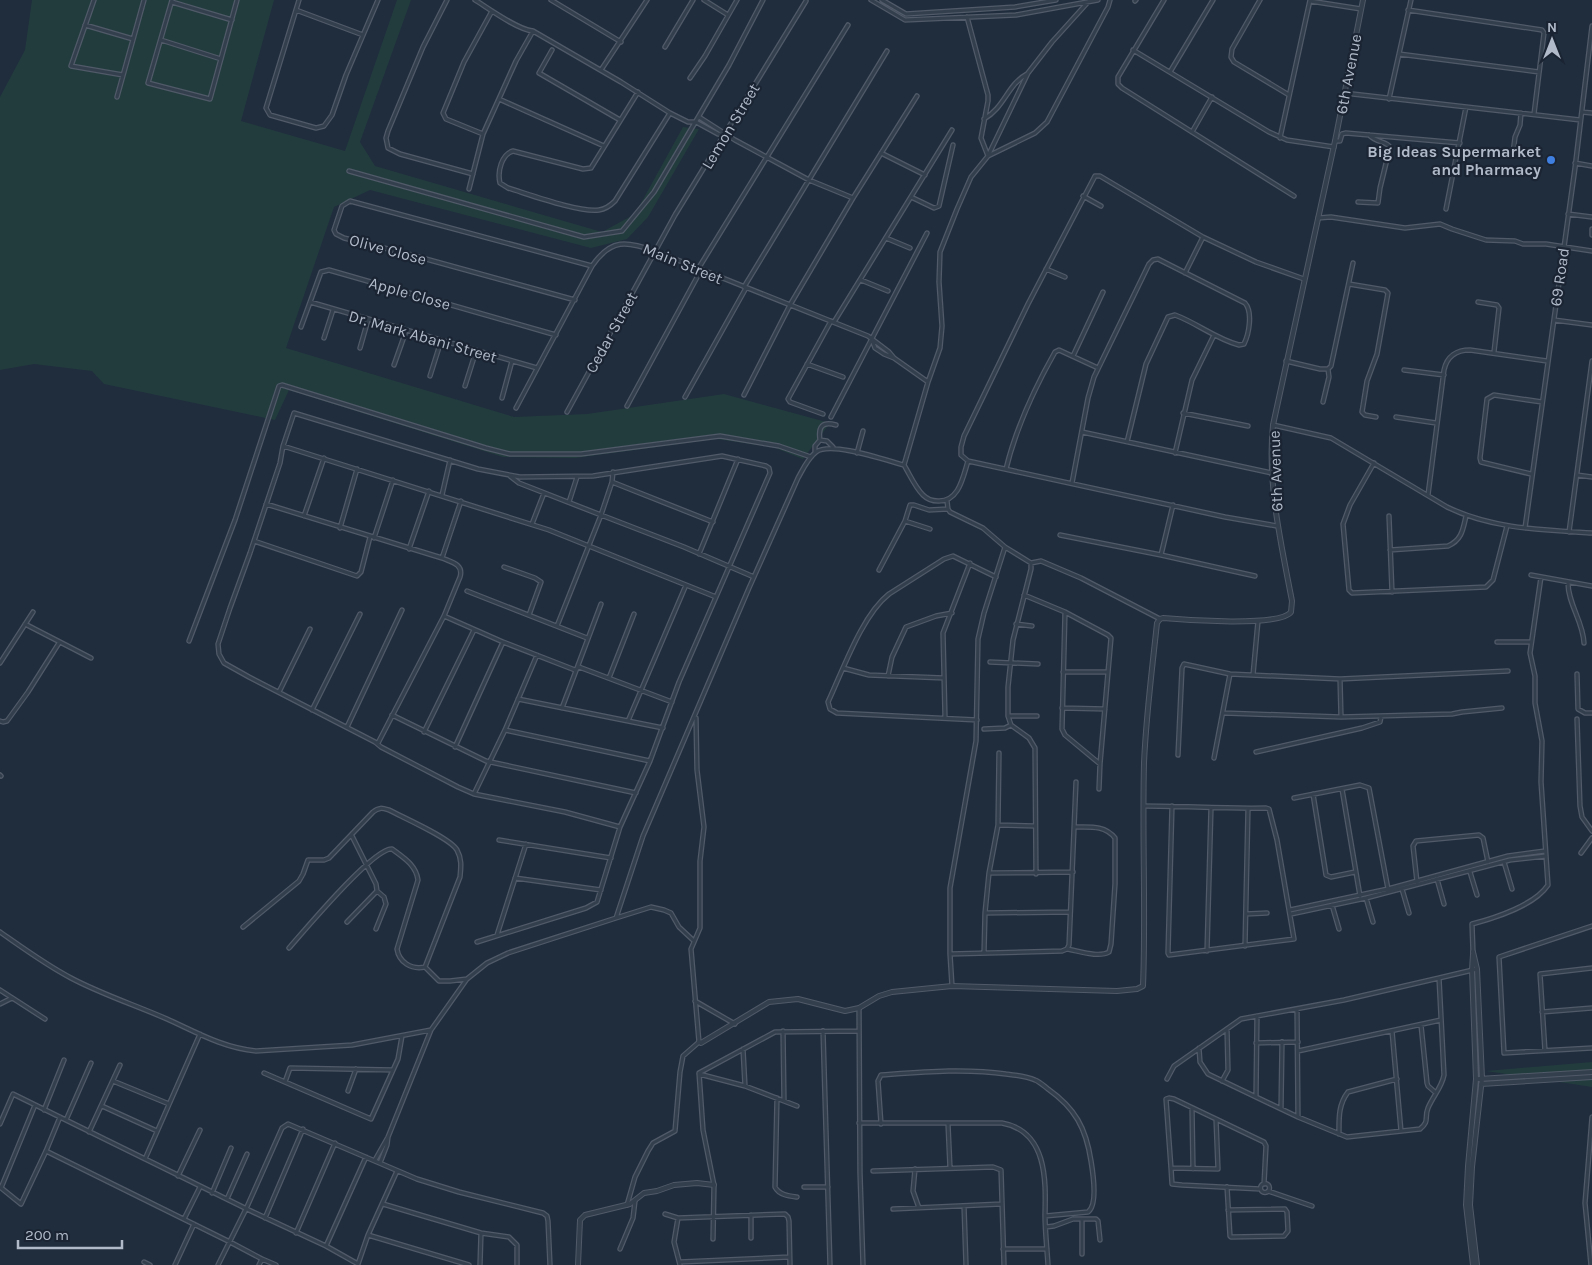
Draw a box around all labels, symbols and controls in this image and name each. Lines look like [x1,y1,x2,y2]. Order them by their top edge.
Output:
north arrow [1527,15,1577,65]
text: N [1547,19,1557,36]
street label: 6th Avenue [1331,32,1366,116]
street label: Lemon Street [697,80,763,173]
place label: Big Ideas Supermarket and Pharmacy [1367,142,1541,179]
marker: Big Ideas Supermarket and Pharmacy [1545,154,1557,166]
street label: Olive Close [347,230,429,269]
street label: Main Street [640,239,726,288]
street label: 69 Road [1546,246,1573,308]
street label: Apple Close [367,273,453,314]
street label: Cedar Street [581,288,642,376]
street label: Dr. Mark Abani Street [346,306,499,367]
street label: 6th Avenue [1265,430,1286,512]
scale bar [18,1218,121,1250]
text: 200 m [25,1226,69,1244]

